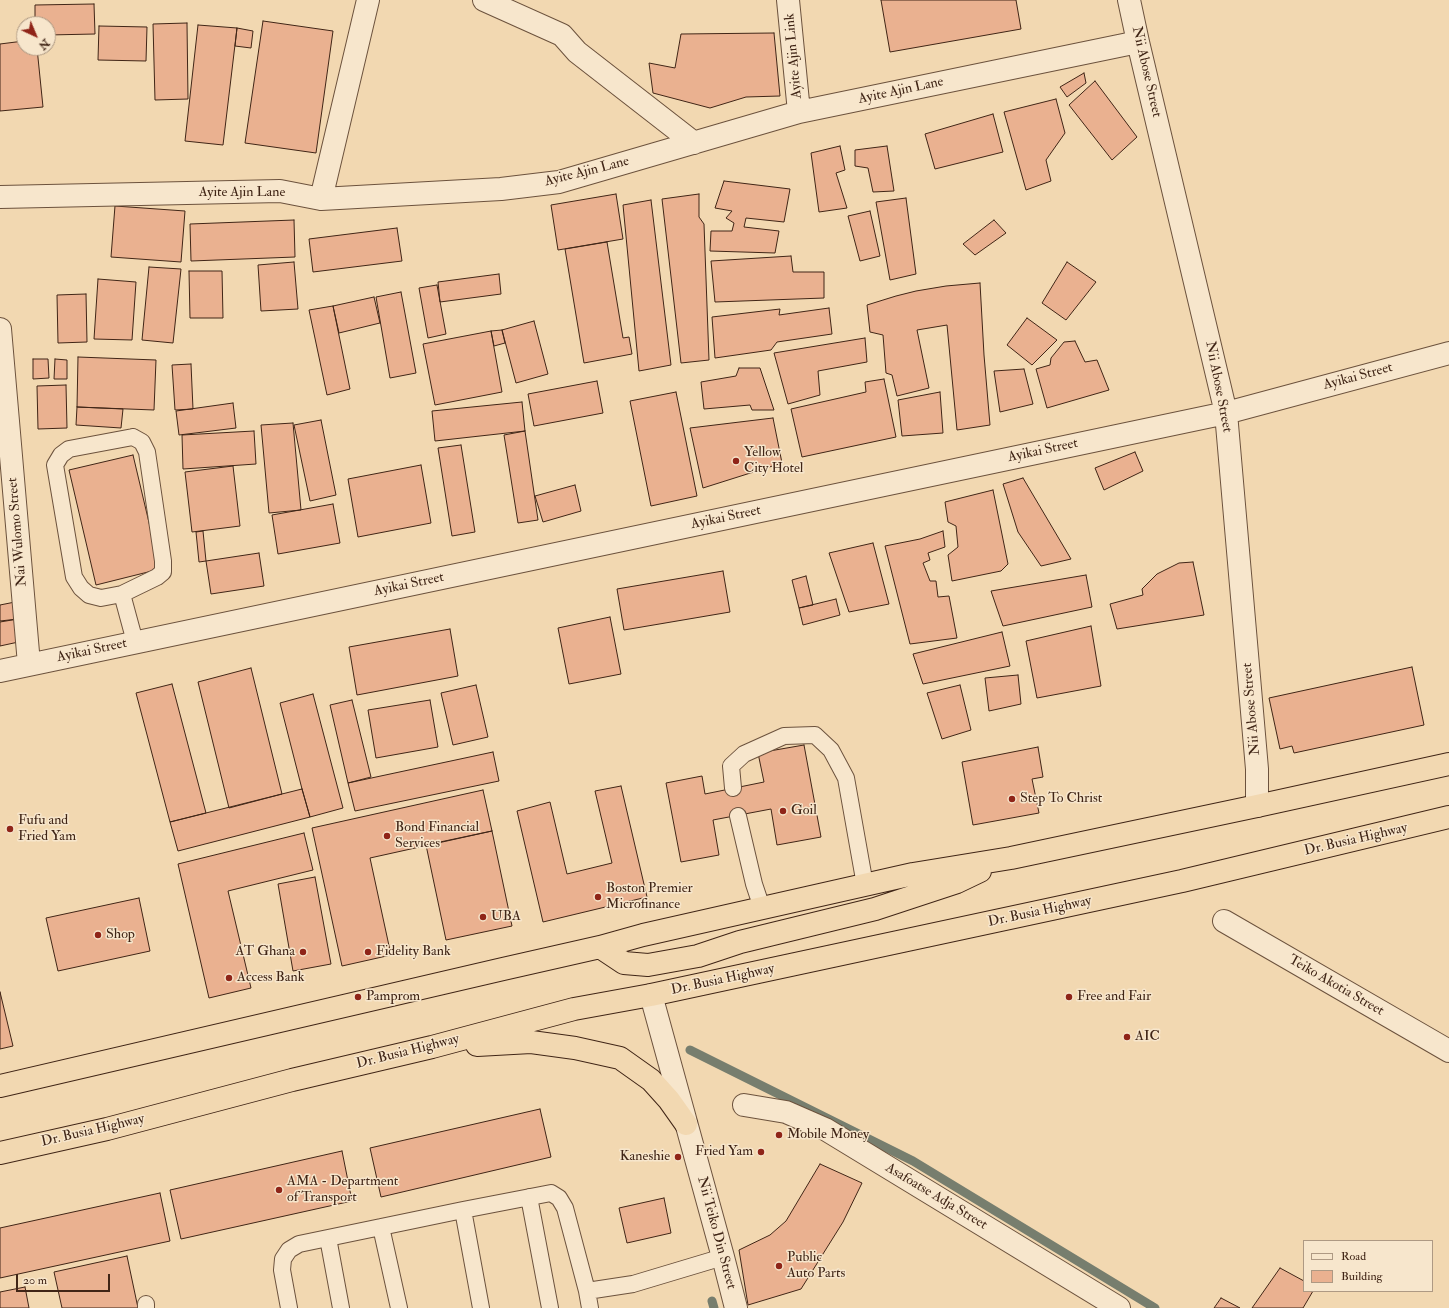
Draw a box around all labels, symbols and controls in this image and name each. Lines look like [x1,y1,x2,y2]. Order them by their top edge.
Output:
street label: Ayite Ajin Link [782,13,806,99]
north arrow [16,16,56,56]
street label: Nii Abose Street [1127,25,1165,119]
text: N [36,36,52,52]
street label: Ayite Ajin Lane [857,74,945,108]
street label: Ayite Ajin Lane [543,153,631,191]
street label: Ayite Ajin Lane [199,185,285,201]
street label: Nii Abose Street [1201,340,1235,434]
street label: Ayikai Street [1321,360,1395,394]
street label: Ayikai Street [1006,435,1080,467]
place label: Yellow City Hotel [744,445,803,478]
marker: Yellow City Hotel [731,456,741,466]
street label: Nai Wulomo Street [5,477,31,587]
street label: Ayikai Street [689,502,763,534]
street label: Ayikai Street [372,569,446,601]
street label: Ayikai Street [55,635,129,667]
street label: Nii Abose Street [1240,662,1264,756]
place label: Step To Christ [1020,791,1102,807]
marker: Step To Christ [1007,794,1017,804]
place label: Goil [791,803,817,819]
marker: Goil [778,806,788,816]
place label: Fufu and Fried Yam [18,813,76,846]
place label: Bond Financial Services [395,820,479,852]
street label: Dr. Busia Highway [1303,820,1409,860]
marker: Fufu and Fried Yam [5,824,15,834]
marker: Bond Financial Services [382,831,392,841]
place label: Boston Premier Microfinance [606,881,693,914]
marker: Boston Premier Microfinance [593,892,603,902]
street label: Dr. Busia Highway [987,893,1093,931]
place label: UBA [491,909,521,925]
marker: UBA [478,912,488,922]
place label: Shop [106,927,135,943]
marker: Shop [93,930,103,940]
place label: AT Ghana [235,944,295,960]
place label: Fidelity Bank [376,944,451,960]
marker: AT Ghana [298,947,308,957]
marker: Fidelity Bank [363,947,373,957]
street label: Teiko Akotia Street [1285,952,1387,1020]
street label: Dr. Busia Highway [670,961,776,999]
place label: Access Bank [237,970,304,986]
marker: Access Bank [224,973,234,983]
place label: Pamprom [366,989,420,1005]
place label: Free and Fair [1077,989,1151,1005]
marker: Pamprom [353,992,363,1002]
marker: Free and Fair [1064,992,1074,1002]
place label: AIC [1135,1029,1160,1045]
street label: Dr. Busia Highway [355,1031,461,1073]
marker: AIC [1122,1032,1132,1042]
street label: Dr. Busia Highway [40,1111,146,1151]
place label: Mobile Money [787,1127,869,1143]
marker: Mobile Money [774,1130,784,1140]
place label: Fried Yam [695,1144,753,1160]
marker: Fried Yam [756,1147,766,1157]
place label: Kaneshie [620,1149,670,1165]
marker: Kaneshie [673,1152,683,1162]
street label: Asafoatse Adja Street [882,1160,990,1234]
place label: AMA - Department of Transport [287,1174,398,1206]
street label: Nii Teiko Din Street [693,1175,739,1291]
marker: AMA - Department of Transport [274,1185,284,1195]
legend [1303,1240,1433,1292]
text: Road [1341,1249,1366,1264]
place label: Public Auto Parts [787,1250,845,1282]
marker: Public Auto Parts [774,1261,784,1271]
scale bar [18,1266,112,1292]
text: Building [1341,1269,1382,1284]
text: 20 m [23,1273,47,1288]

